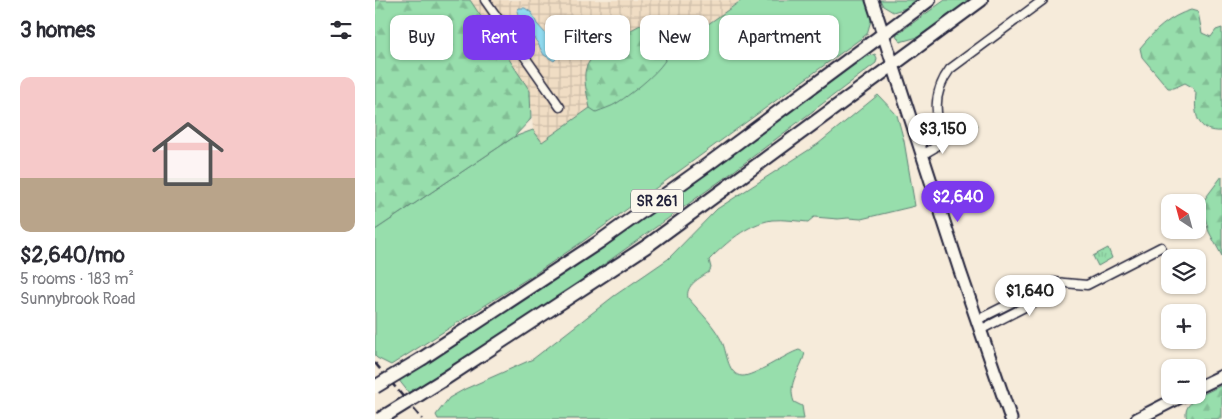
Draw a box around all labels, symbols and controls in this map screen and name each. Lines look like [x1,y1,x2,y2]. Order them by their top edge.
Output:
chip: Buy [390,15,453,60]
chip: Rent [463,15,535,60]
chip: Filters [545,15,630,60]
chip: New [640,15,709,60]
chip: Apartment [719,15,839,60]
icon: filters [327,16,355,44]
text: 3 homes [20,17,95,44]
icon: home [143,109,233,199]
pin: $3,150 [902,112,984,155]
text: $3,150 [919,119,967,139]
pin: $2,640 [917,180,999,223]
text: $2,640 [932,187,984,207]
road number: SR 261 [631,190,683,212]
north arrow [1161,194,1206,239]
map controls [1161,194,1206,404]
text: $2,640/mo [20,242,125,269]
button: layers [1161,249,1206,294]
text: 5 rooms · 183 m² [20,269,134,289]
pin: $1,640 [989,274,1071,317]
text: $1,640 [1006,281,1054,301]
text: Sunnybrook Road [20,289,136,309]
button: + [1161,304,1206,349]
button: − [1161,359,1206,404]

